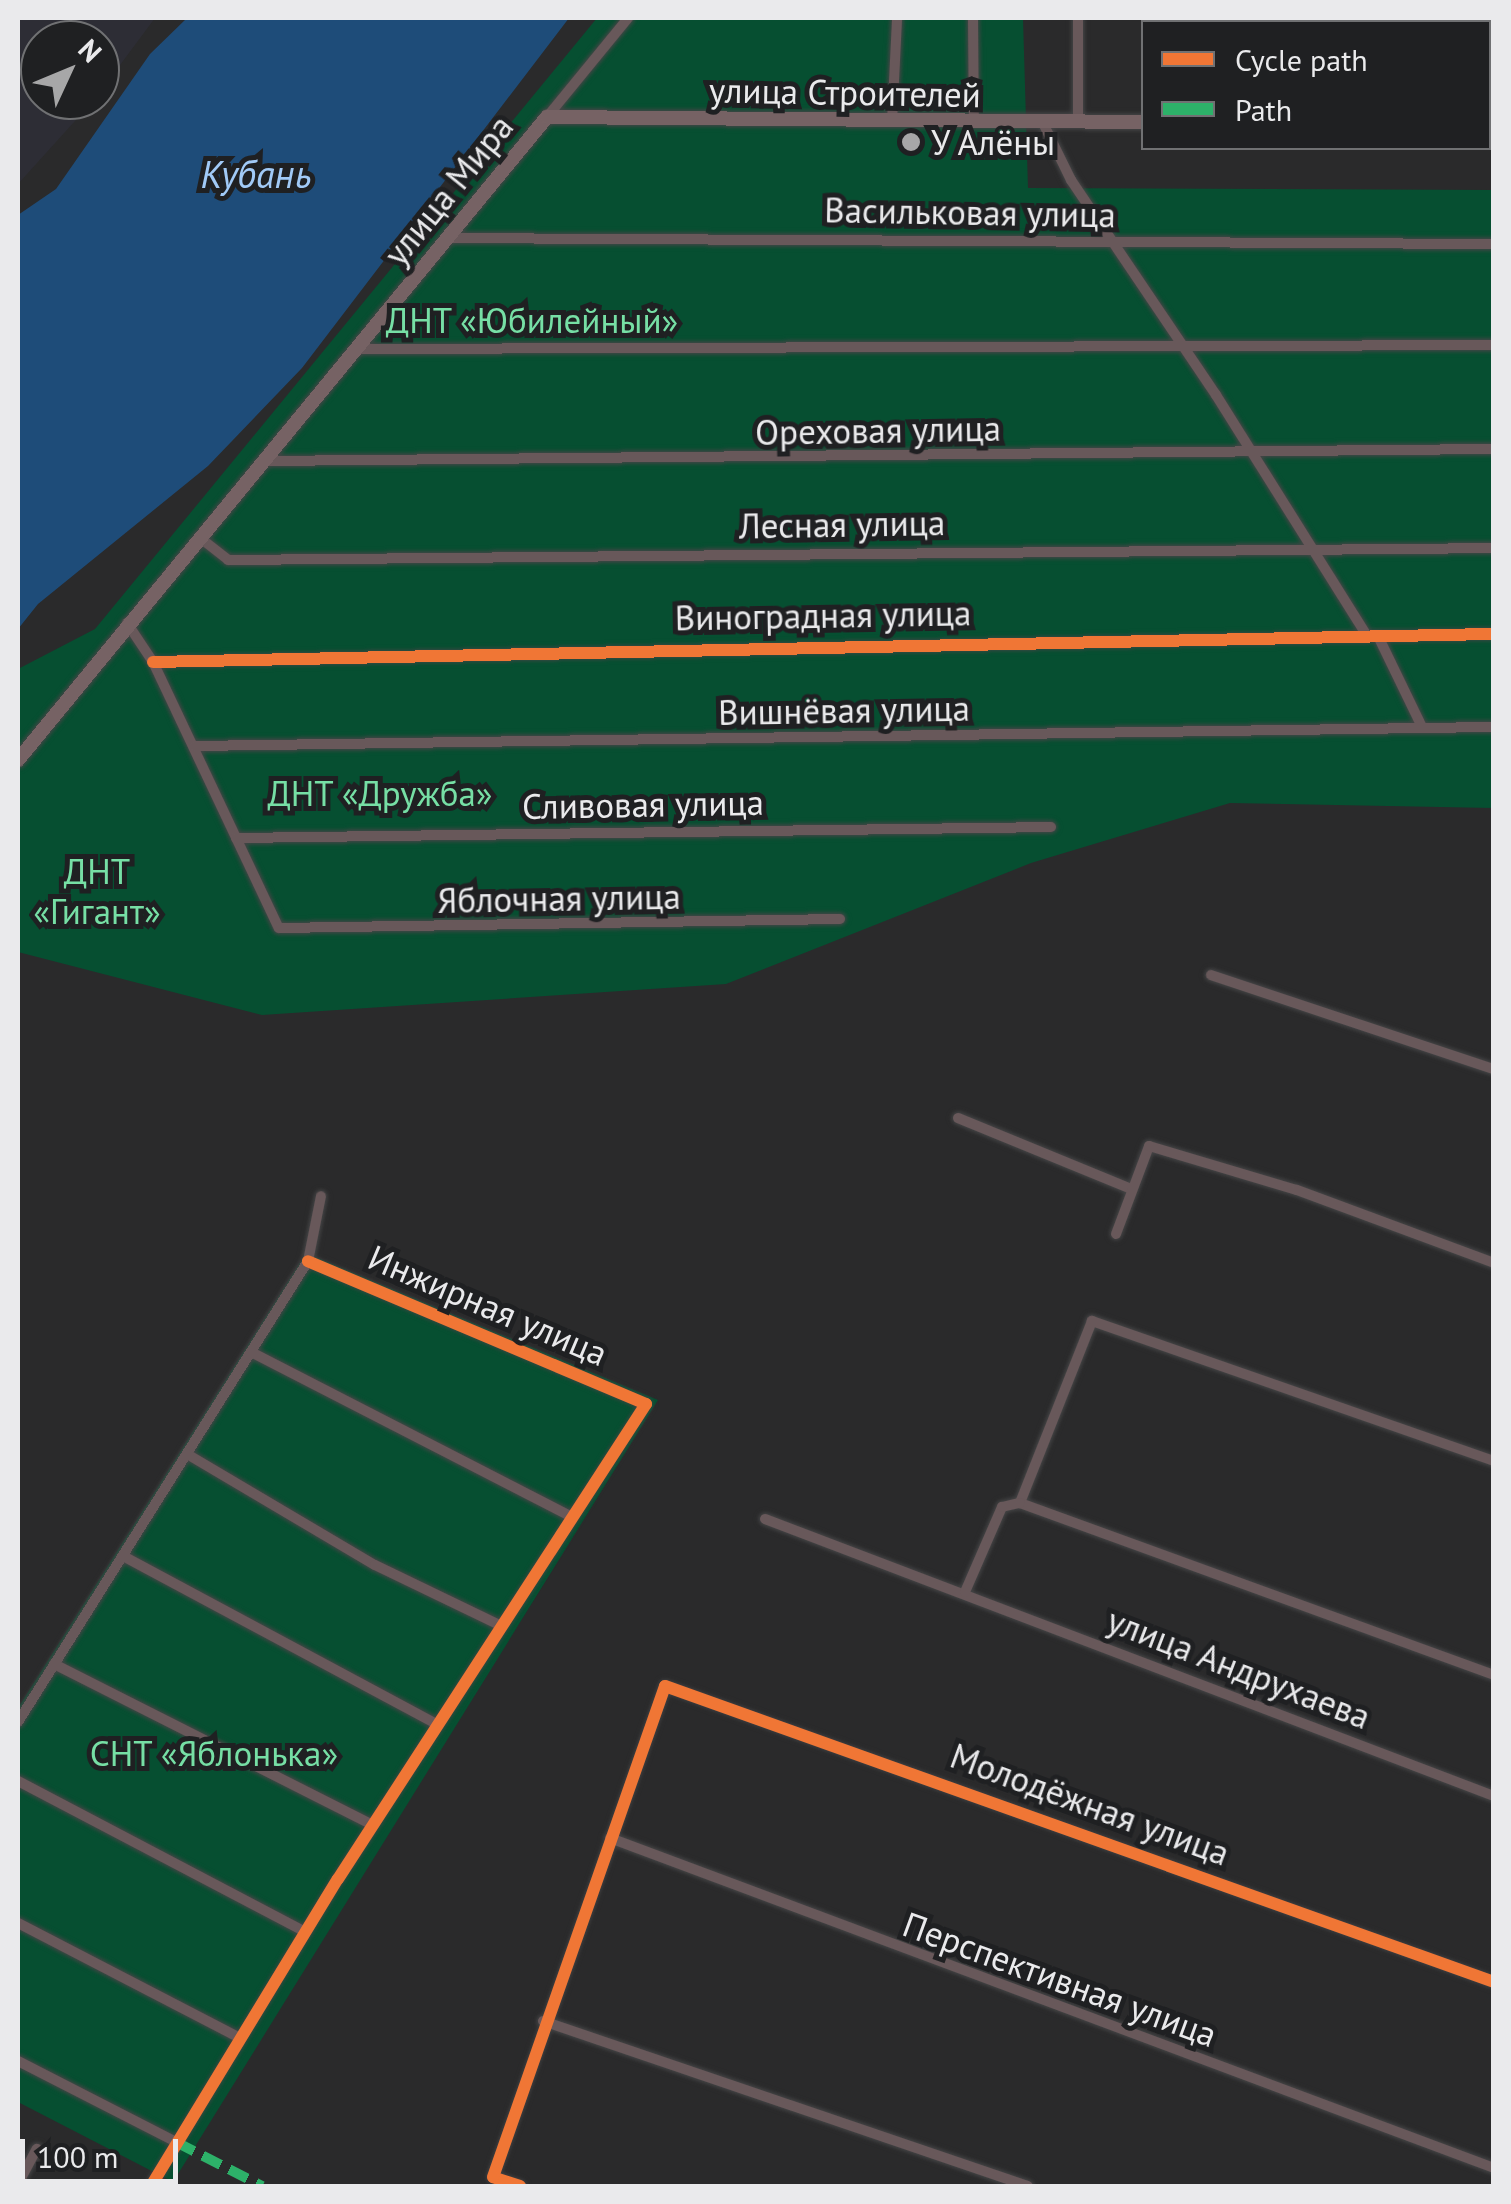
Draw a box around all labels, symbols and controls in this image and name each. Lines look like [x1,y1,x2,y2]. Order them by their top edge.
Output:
north arrow [20,20,120,120]
legend [1141,20,1491,150]
text: N [71,31,110,70]
text: Cycle path [1235,40,1368,79]
street label: улица Строителей [709,69,981,115]
text: Path [1235,90,1292,129]
street label: улица Мира [375,106,521,274]
place label: У Алёны [931,121,1057,163]
marker: У Алёны [900,131,922,153]
water label: Кубань [201,151,311,197]
street label: Васильковая улица [824,188,1116,236]
park label: ДНТ «Юбилейный» [385,299,679,341]
street label: Ореховая улица [755,407,1001,453]
street label: Лесная улица [738,501,946,547]
street label: Виноградная улица [674,591,972,639]
street label: Вишнёвая улица [718,687,970,733]
park label: ДНТ «Дружба» [267,772,493,814]
street label: Сливовая улица [522,781,764,827]
park label: ДНТ «Гигант» [33,850,161,932]
street label: Яблочная улица [437,875,681,921]
street label: Инжирная улица [362,1236,614,1374]
street label: улица Андрухаева [1101,1598,1377,1738]
park label: СНТ «Яблонька» [89,1732,339,1774]
street label: Молодёжная улица [945,1734,1235,1874]
street label: Перспективная улица [897,1903,1223,2055]
scale bar [25,2119,182,2181]
text: 100 m [37,2137,118,2176]

